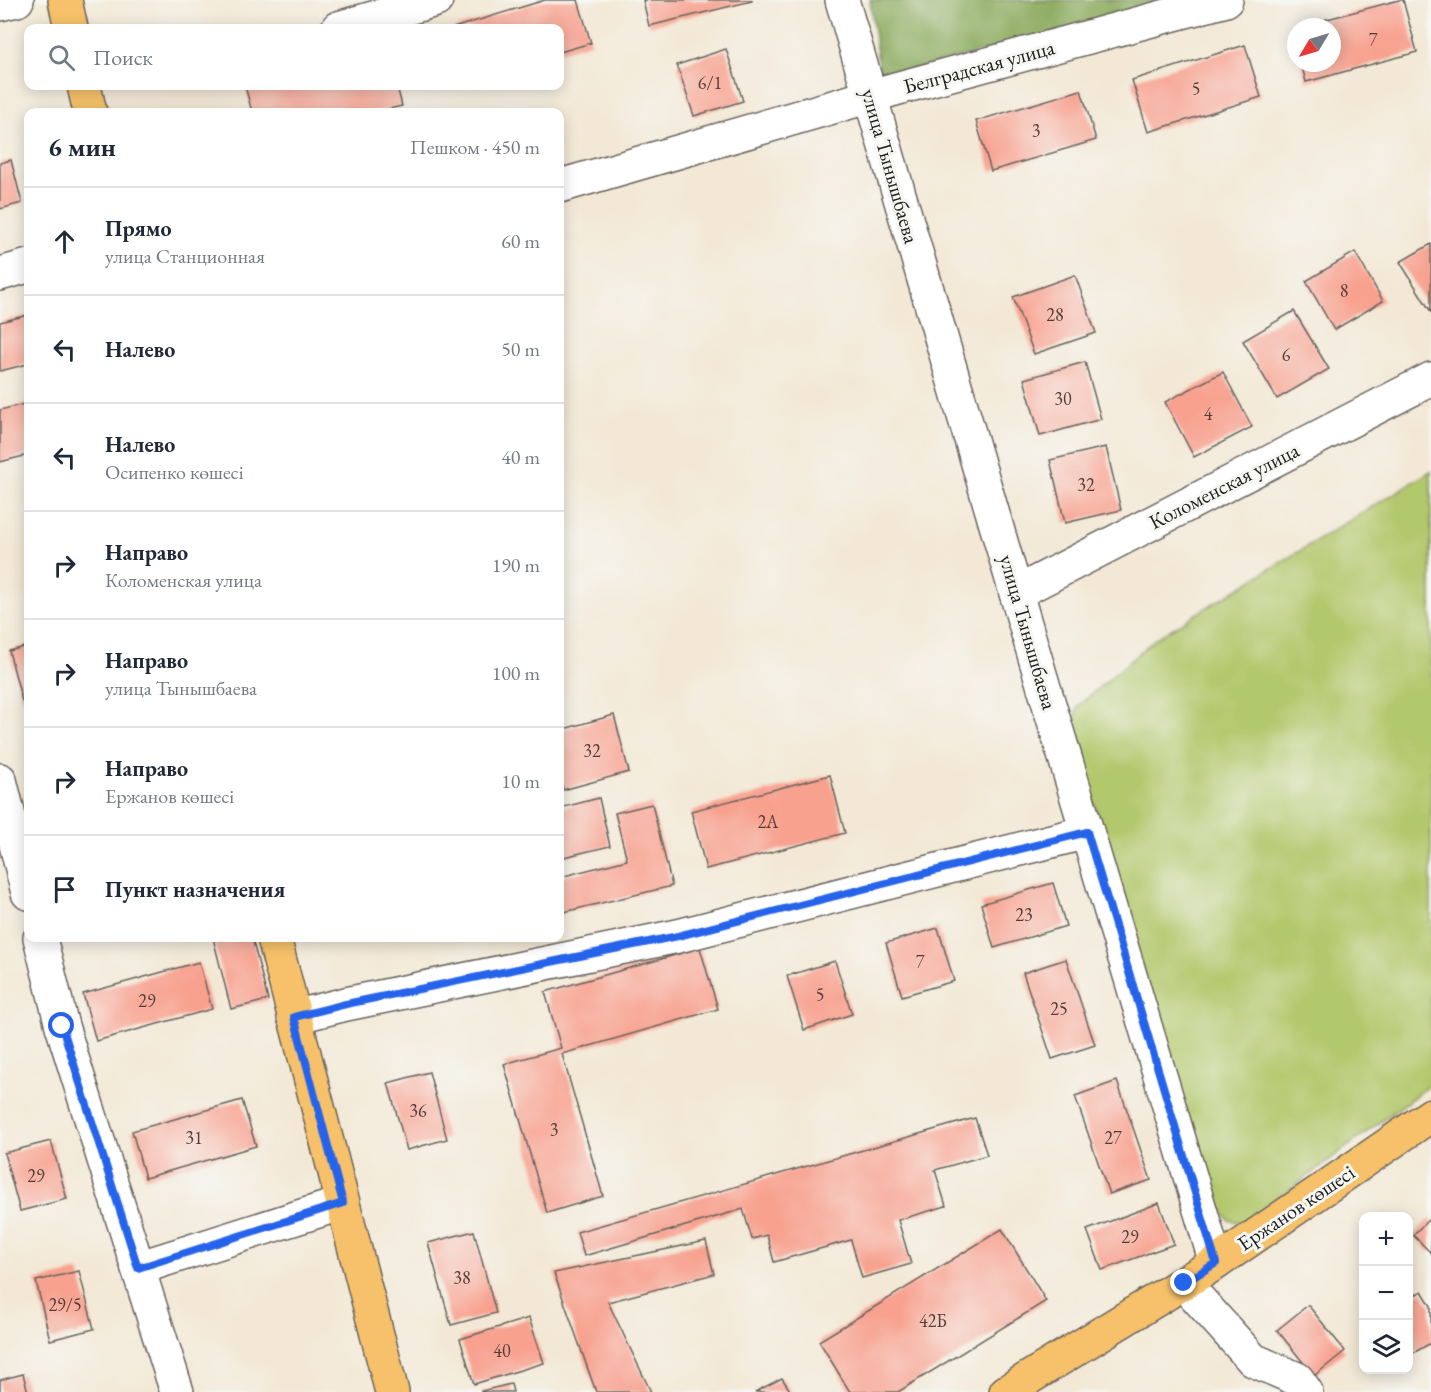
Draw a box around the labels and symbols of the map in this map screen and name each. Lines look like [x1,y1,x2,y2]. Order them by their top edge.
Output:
north arrow [1287,18,1341,72]
house number: 7 [1369,28,1378,51]
street label: Белградская улица [900,33,1058,100]
house number: 6/1 [698,71,722,94]
house number: 5 [1192,77,1200,100]
street label: улица Тынышбаева [855,85,926,247]
house number: 3 [1032,119,1040,142]
house number: 8 [1340,279,1348,302]
house number: 28 [1046,303,1064,326]
house number: 6 [1282,343,1291,366]
house number: 30 [1054,387,1072,410]
house number: 4 [1204,402,1213,425]
street label: Коломенская улица [1144,436,1304,535]
house number: 32 [1077,473,1095,496]
street label: улица Тынышбаева [993,551,1064,713]
house number: 32 [583,739,601,762]
house number: 2А [757,810,779,833]
house number: 23 [1015,903,1033,926]
house number: 7 [916,950,925,973]
house number: 5 [816,983,824,1006]
house number: 29 [138,989,156,1012]
house number: 25 [1050,997,1068,1020]
route start [48,1012,74,1038]
house number: 36 [409,1099,427,1122]
house number: 3 [550,1118,558,1141]
house number: 31 [185,1126,203,1149]
house number: 27 [1104,1126,1122,1149]
street label: Ержанов көшесі [1232,1158,1360,1257]
house number: 29 [27,1164,45,1187]
house number: 29 [1121,1225,1139,1248]
house number: 38 [453,1266,471,1289]
route end [1170,1269,1196,1295]
house number: 29/5 [48,1293,82,1316]
house number: 42Б [919,1309,947,1332]
house number: 40 [493,1339,511,1362]

